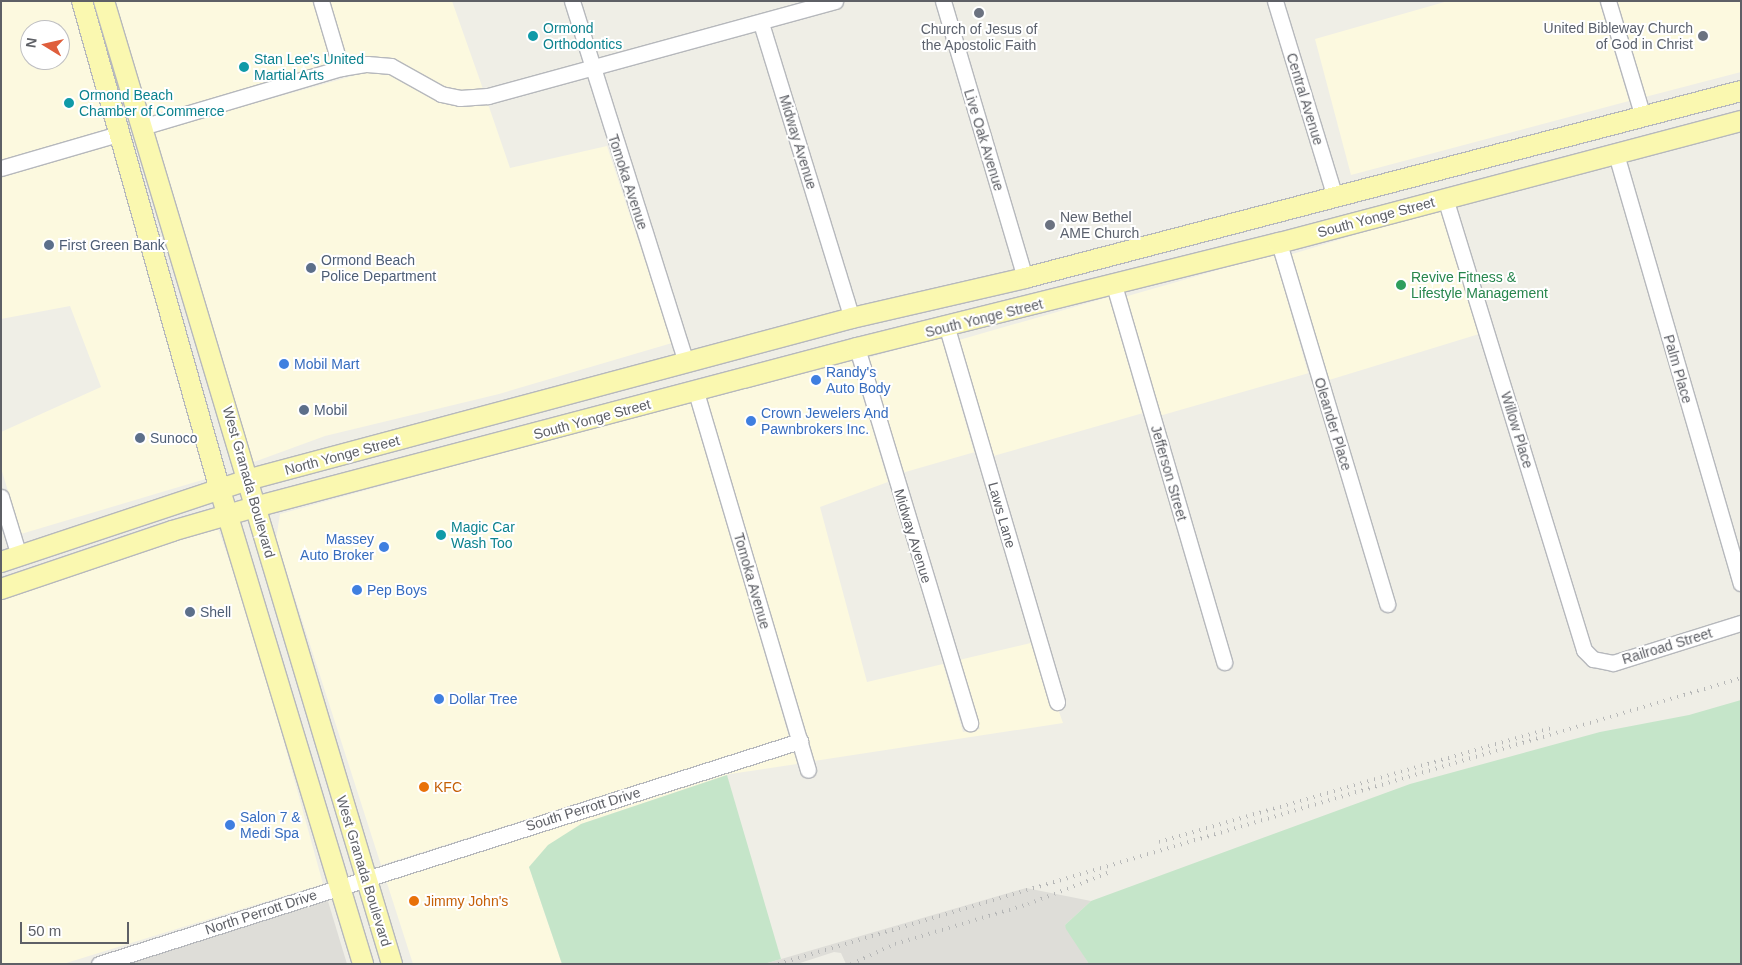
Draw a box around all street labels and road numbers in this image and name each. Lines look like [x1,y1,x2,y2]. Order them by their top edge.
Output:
street label: Central Avenue [1283,51,1327,147]
street label: Live Oak Avenue [960,87,1008,193]
street label: Midway Avenue [776,92,820,192]
street label: Tomoka Avenue [605,132,651,232]
street label: South Yonge Street [1315,193,1437,241]
street label: South Yonge Street [923,295,1045,341]
street label: Palm Place [1660,333,1696,405]
street label: Oleander Place [1311,375,1355,473]
street label: Willow Place [1497,390,1537,470]
street label: South Yonge Street [531,395,653,443]
street label: West Granada Boulevard [219,404,279,560]
street label: Jefferson Street [1147,423,1191,523]
street label: North Yonge Street [283,432,401,478]
street label: Laws Lane [985,480,1019,550]
street label: Midway Avenue [891,486,935,586]
street label: Tomoka Avenue [730,531,774,631]
street label: Railroad Street [1620,624,1714,668]
street label: South Perrott Drive [524,784,642,834]
street label: West Granada Boulevard [333,794,395,948]
street label: North Perrott Drive [203,886,319,938]

